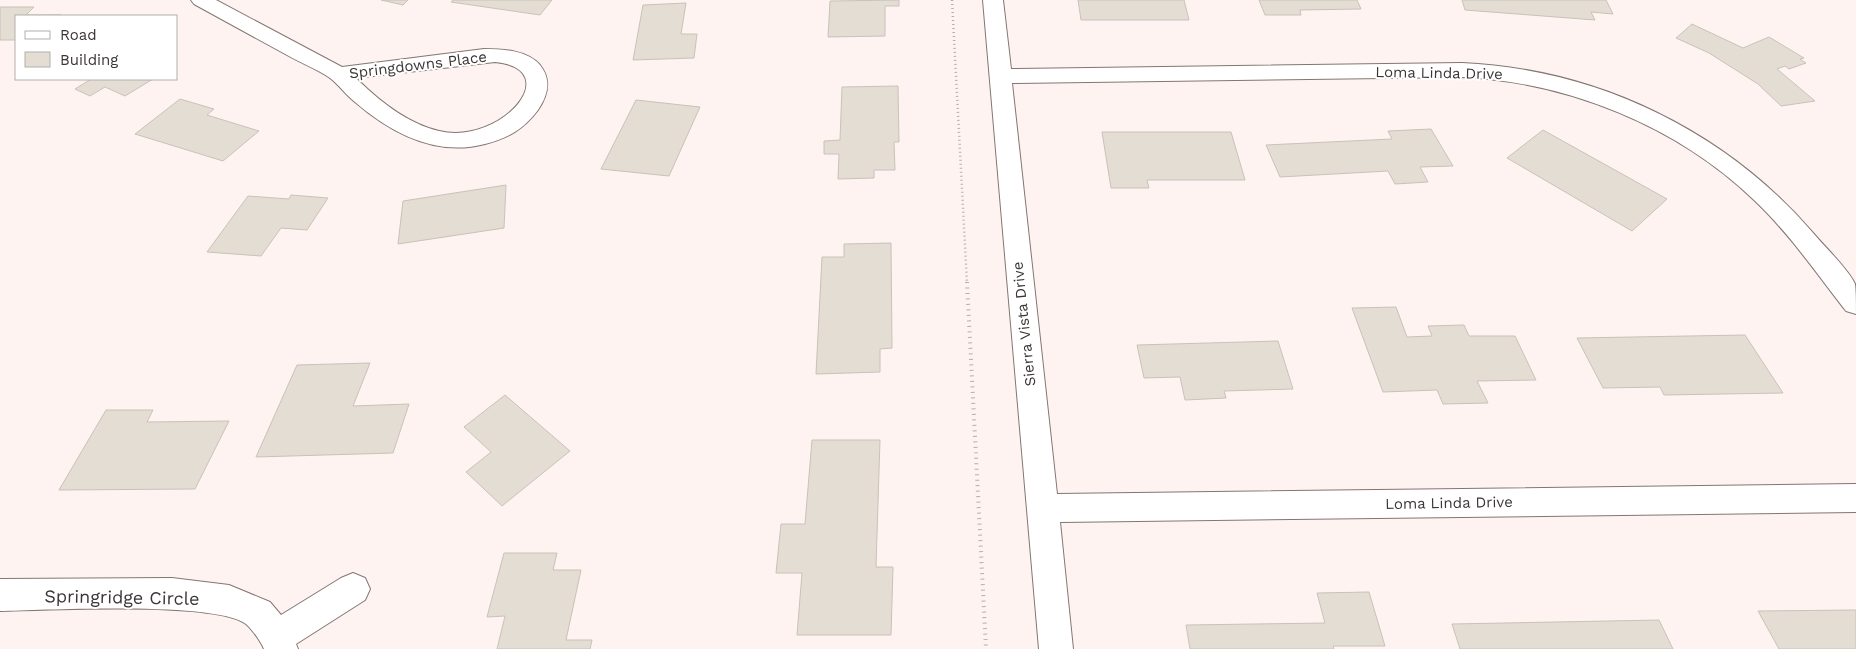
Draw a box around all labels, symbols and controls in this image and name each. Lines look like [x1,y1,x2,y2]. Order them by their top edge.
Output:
legend [15,15,178,80]
text: Road [60,26,97,44]
street label: Springdowns Place [348,48,488,82]
text: Building [60,51,118,69]
street label: Loma Linda Drive [1375,63,1503,83]
street label: Sierra Vista Drive [1008,261,1040,387]
street label: Loma Linda Drive [1385,493,1513,513]
street label: Springridge Circle [44,585,200,609]

